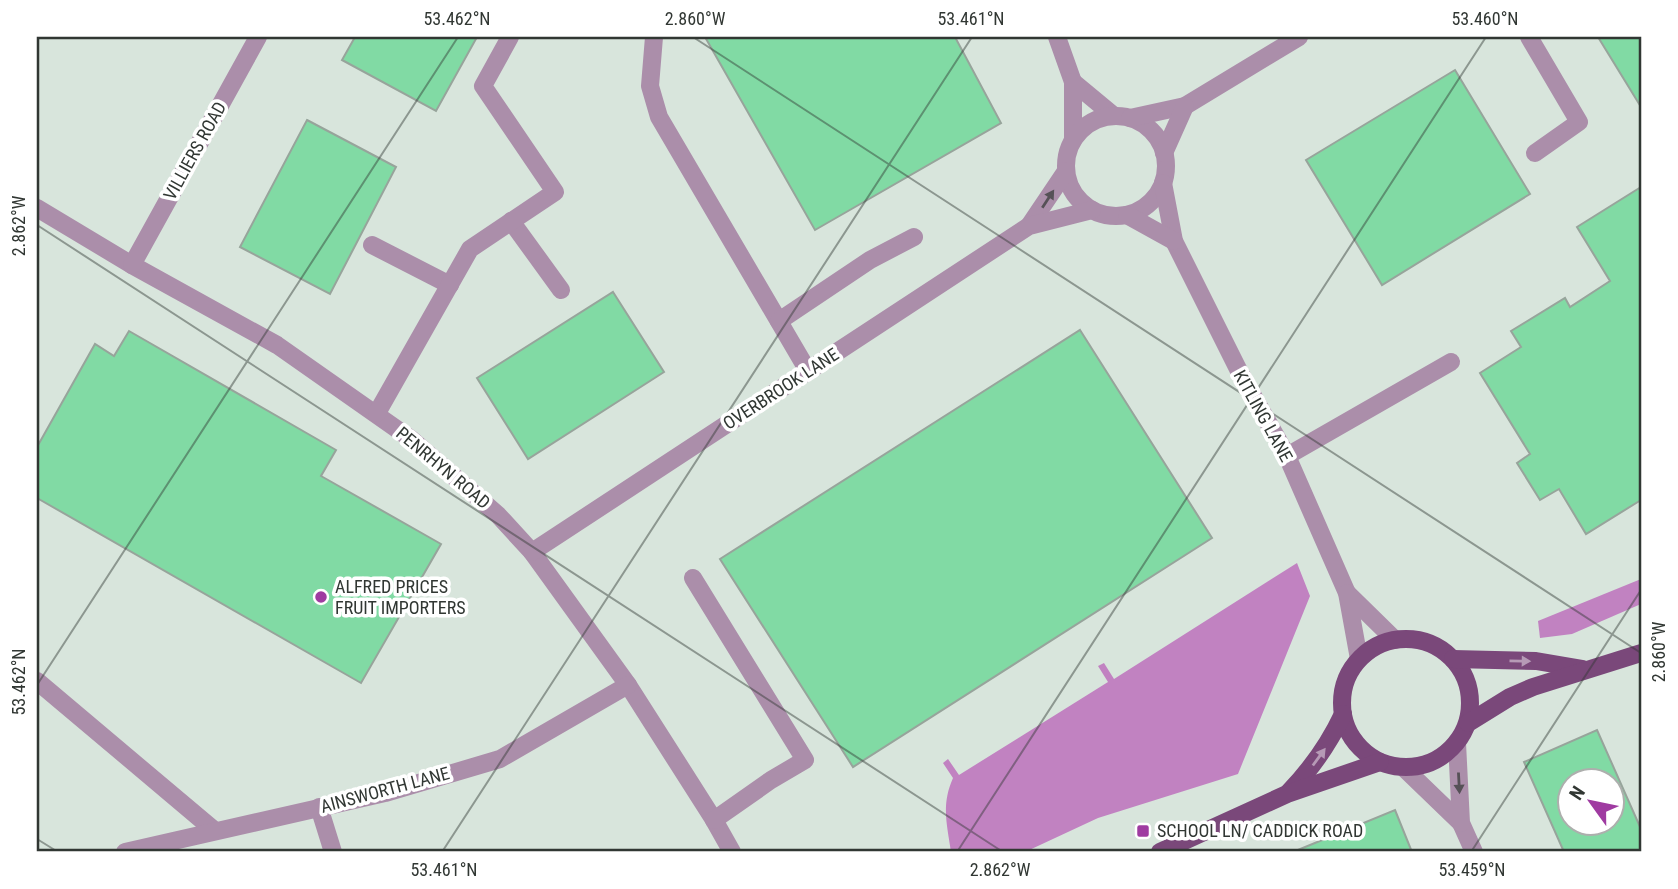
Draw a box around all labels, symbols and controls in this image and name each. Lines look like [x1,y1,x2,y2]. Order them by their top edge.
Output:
text: 53.462°N [423,8,491,29]
text: 2.860°W [665,8,726,29]
text: 53.461°N [937,8,1005,29]
text: 53.460°N [1451,8,1519,29]
street label: VILLIERS ROAD [159,98,230,204]
one-way arrow [1041,189,1054,208]
text: 2.862°W [8,195,29,256]
street label: OVERBROOK LANE [719,343,842,434]
street label: KITLING LANE [1230,366,1297,465]
street label: PENRHYN ROAD [392,422,495,513]
place label: ALFRED PRICES FRUIT IMPORTERS [335,576,466,618]
marker: ALFRED PRICES FRUIT IMPORTERS [313,589,329,605]
text: 2.860°W [1648,621,1669,682]
text: 53.462°N [8,648,29,716]
one-way arrow [1509,655,1531,666]
one-way arrow [1312,748,1326,766]
street label: AINSWORTH LANE [318,762,452,817]
north arrow [1556,766,1626,836]
one-way arrow [1454,772,1465,794]
text: N [1564,782,1590,804]
place label: SCHOOL LN/ CADDICK ROAD [1157,820,1363,841]
marker: SCHOOL LN/ CADDICK ROAD [1135,823,1151,839]
text: 53.461°N [410,859,478,880]
text: 2.862°W [970,859,1031,880]
text: 53.459°N [1438,859,1506,880]

